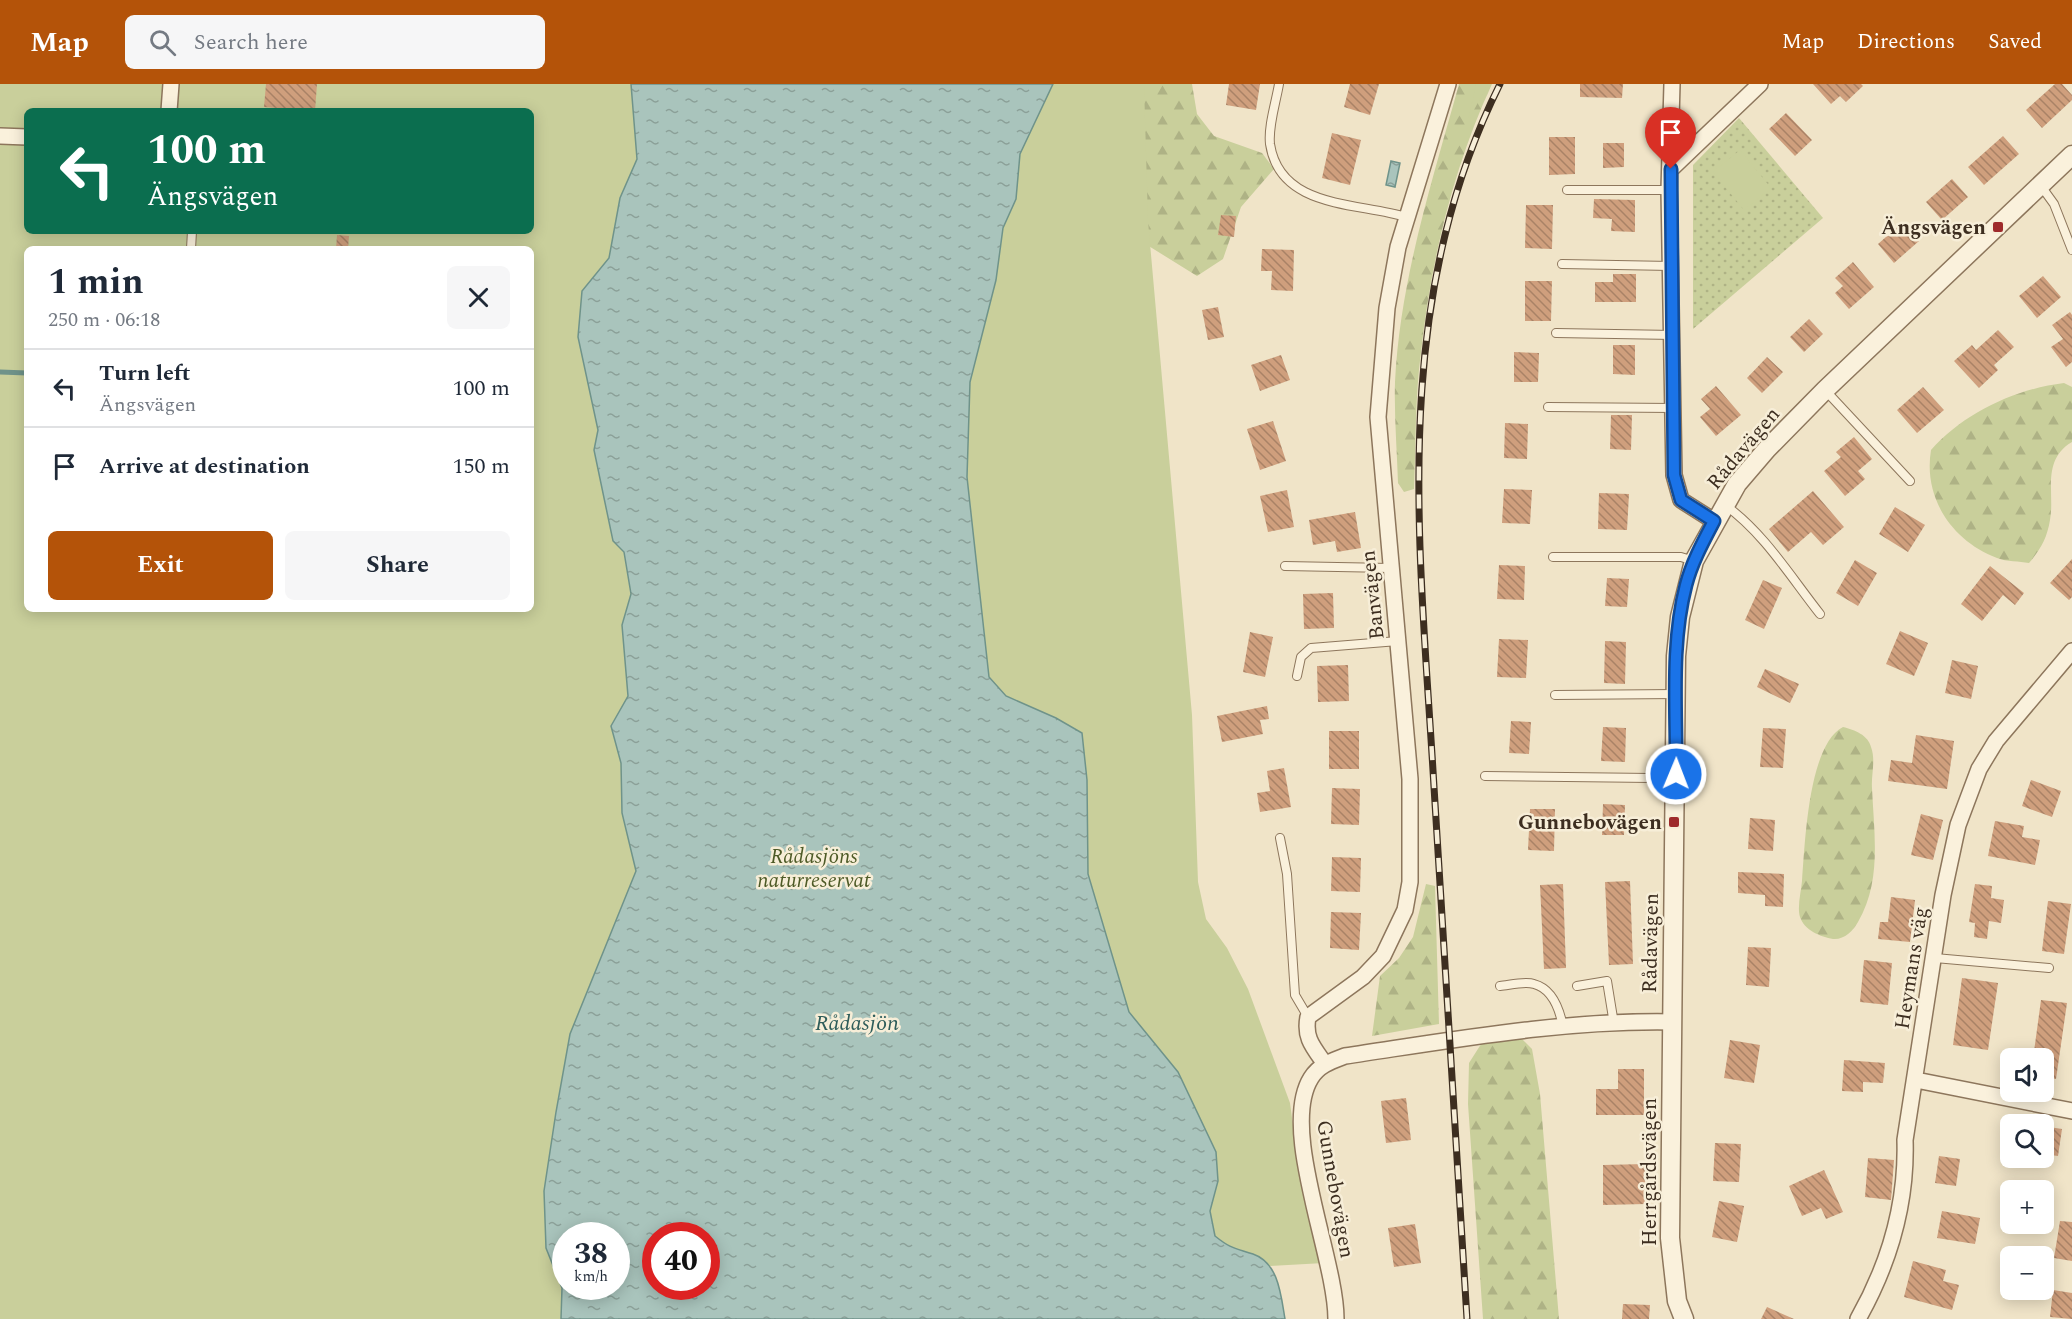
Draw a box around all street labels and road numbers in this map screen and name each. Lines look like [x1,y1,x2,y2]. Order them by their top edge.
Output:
street label: Rådavägen [1699,400,1788,497]
street label: Banvägen [1352,548,1394,641]
street label: Rådavägen [1634,893,1668,993]
street label: Heymans väg [1887,905,1937,1032]
street label: Herrgårdsvägen [1634,1098,1666,1246]
street label: Gunnebovägen [1307,1118,1363,1261]

